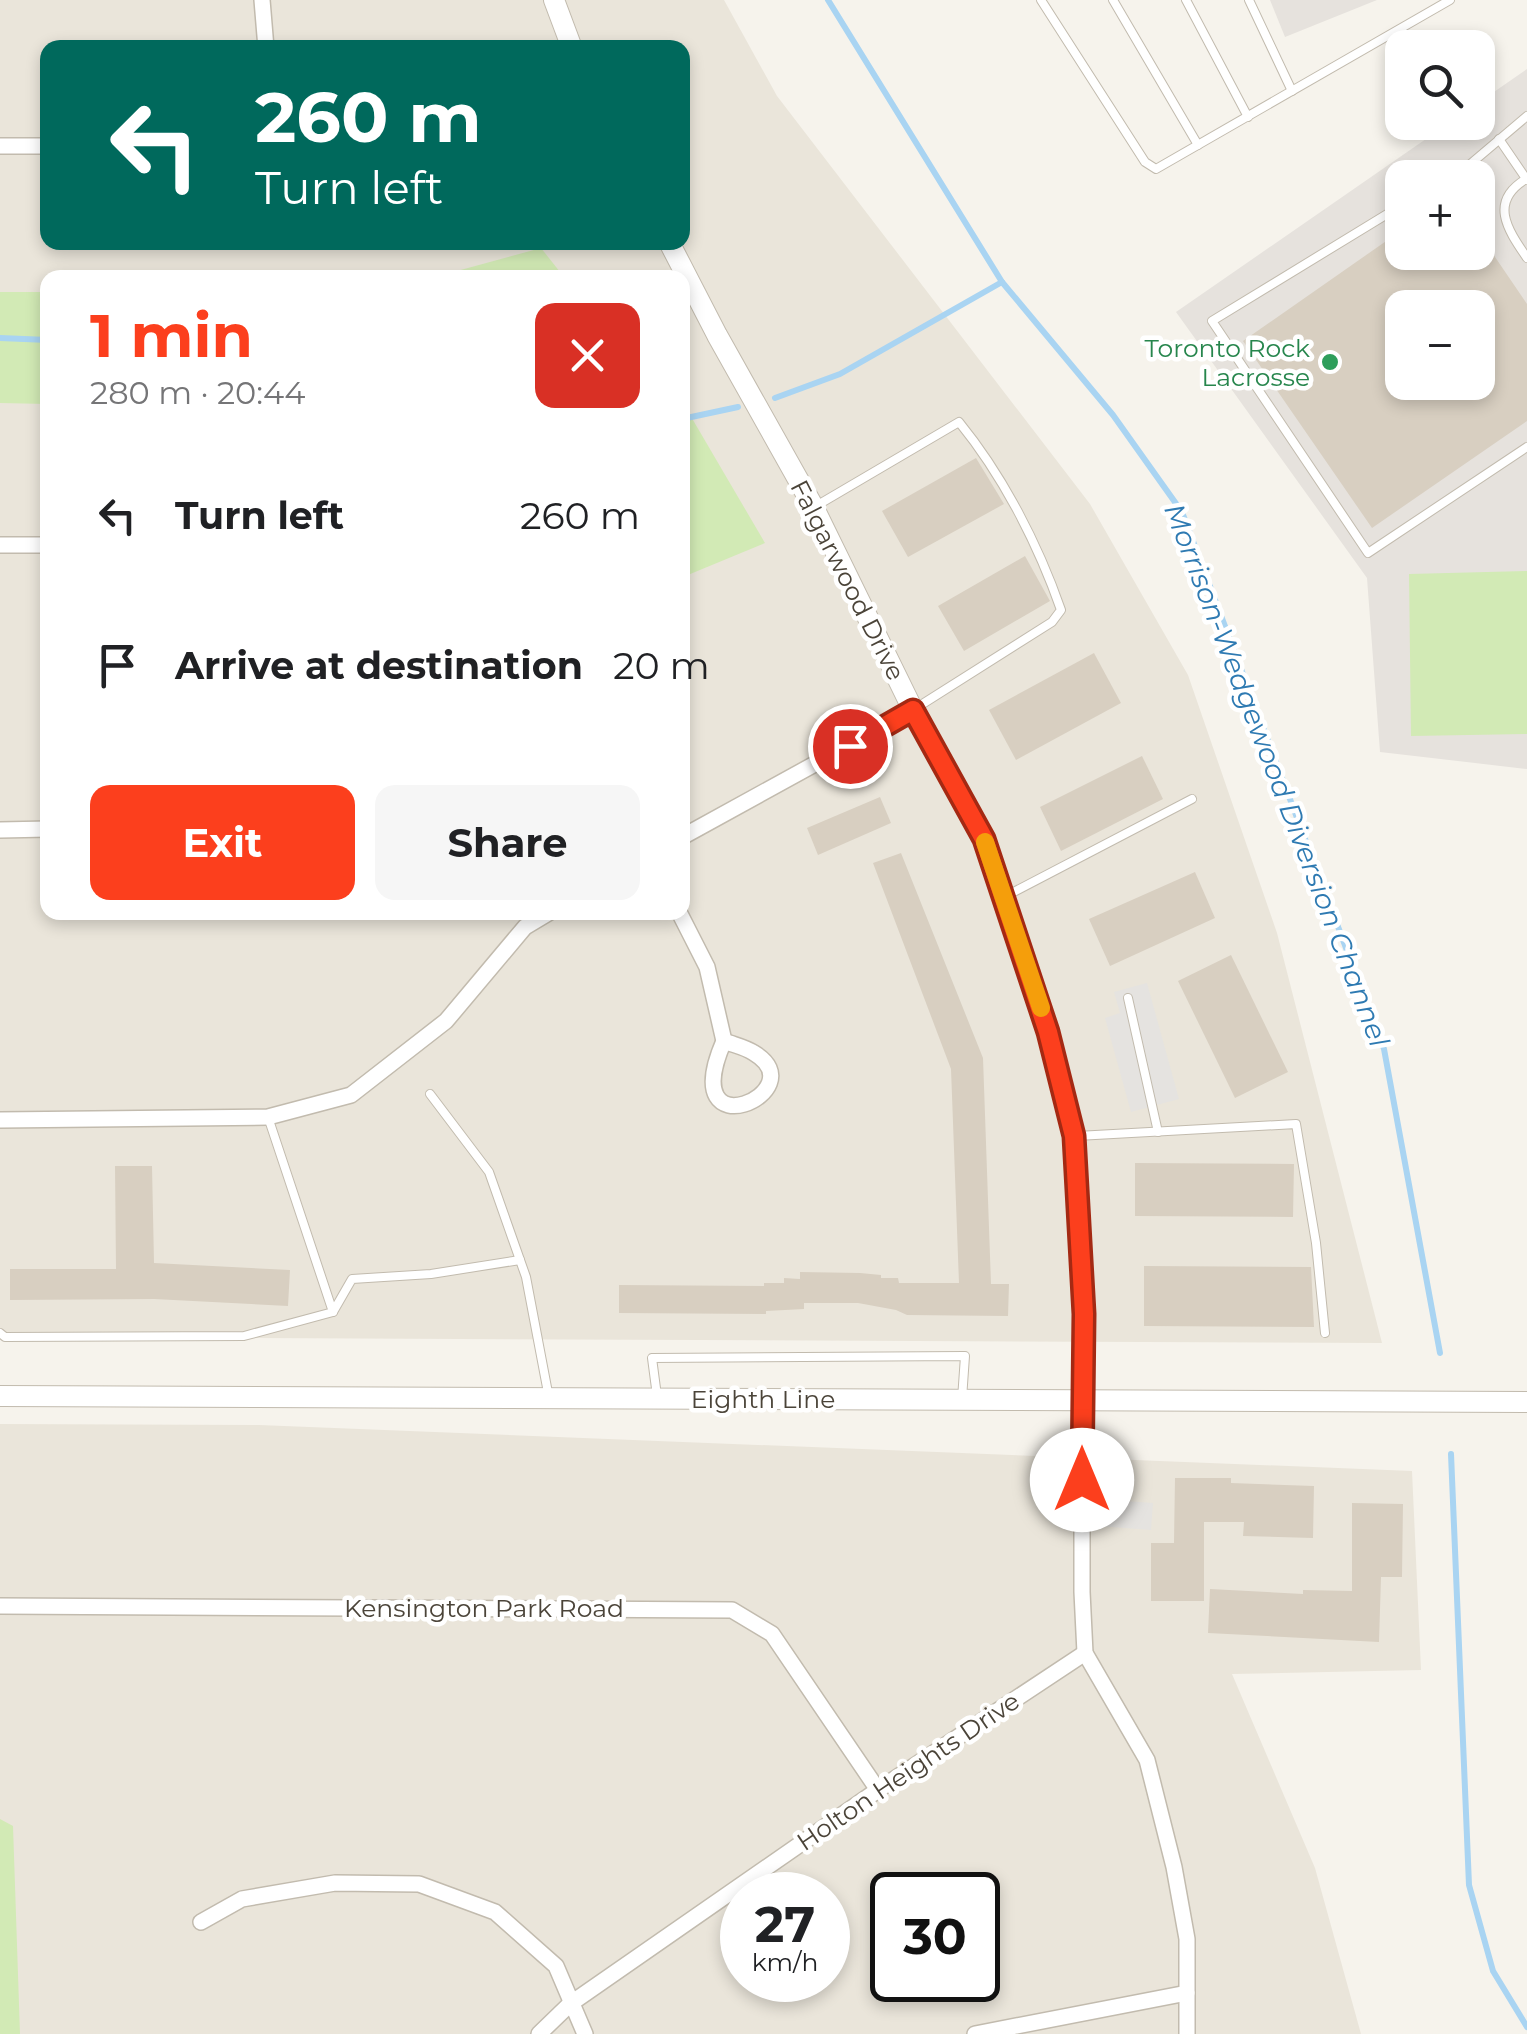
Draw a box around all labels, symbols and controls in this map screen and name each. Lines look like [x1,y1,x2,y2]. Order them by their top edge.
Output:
map controls [1385,30,1495,400]
button: search [1385,30,1495,140]
text: 260 m [255,74,482,160]
icon: left [90,80,220,210]
text: Turn left [255,160,443,215]
button: + [1385,160,1495,270]
button: − [1385,290,1495,400]
text: 1 min [90,299,253,372]
button: close [535,303,640,408]
place label: Toronto Rock Lacrosse [1145,333,1310,392]
marker: Toronto Rock Lacrosse [1319,351,1341,373]
text: 280 m · 20:44 [90,373,305,412]
street label: Falgarwood Drive [784,475,912,685]
icon: left [90,488,145,543]
text: Turn left [175,492,344,539]
text: 260 m [520,492,640,539]
water label: Morrison-Wedgewood Diversion Channel [1157,499,1397,1052]
icon: arrive [90,638,145,693]
text: Arrive at destination [175,642,583,689]
text: 20 m [613,642,710,689]
pin [808,704,893,789]
icon: arrive [823,719,878,774]
button: Exit [90,785,355,900]
button: Share [375,785,640,900]
street label: Eighth Line [691,1384,835,1414]
position arrow [1030,1428,1134,1532]
street label: Kensington Park Road [344,1593,624,1623]
street label: Holton Heights Drive [791,1685,1025,1857]
speed limit sign: 30 [870,1872,1000,2002]
text: 27 [755,1894,815,1955]
text: km/h [752,1947,818,1977]

